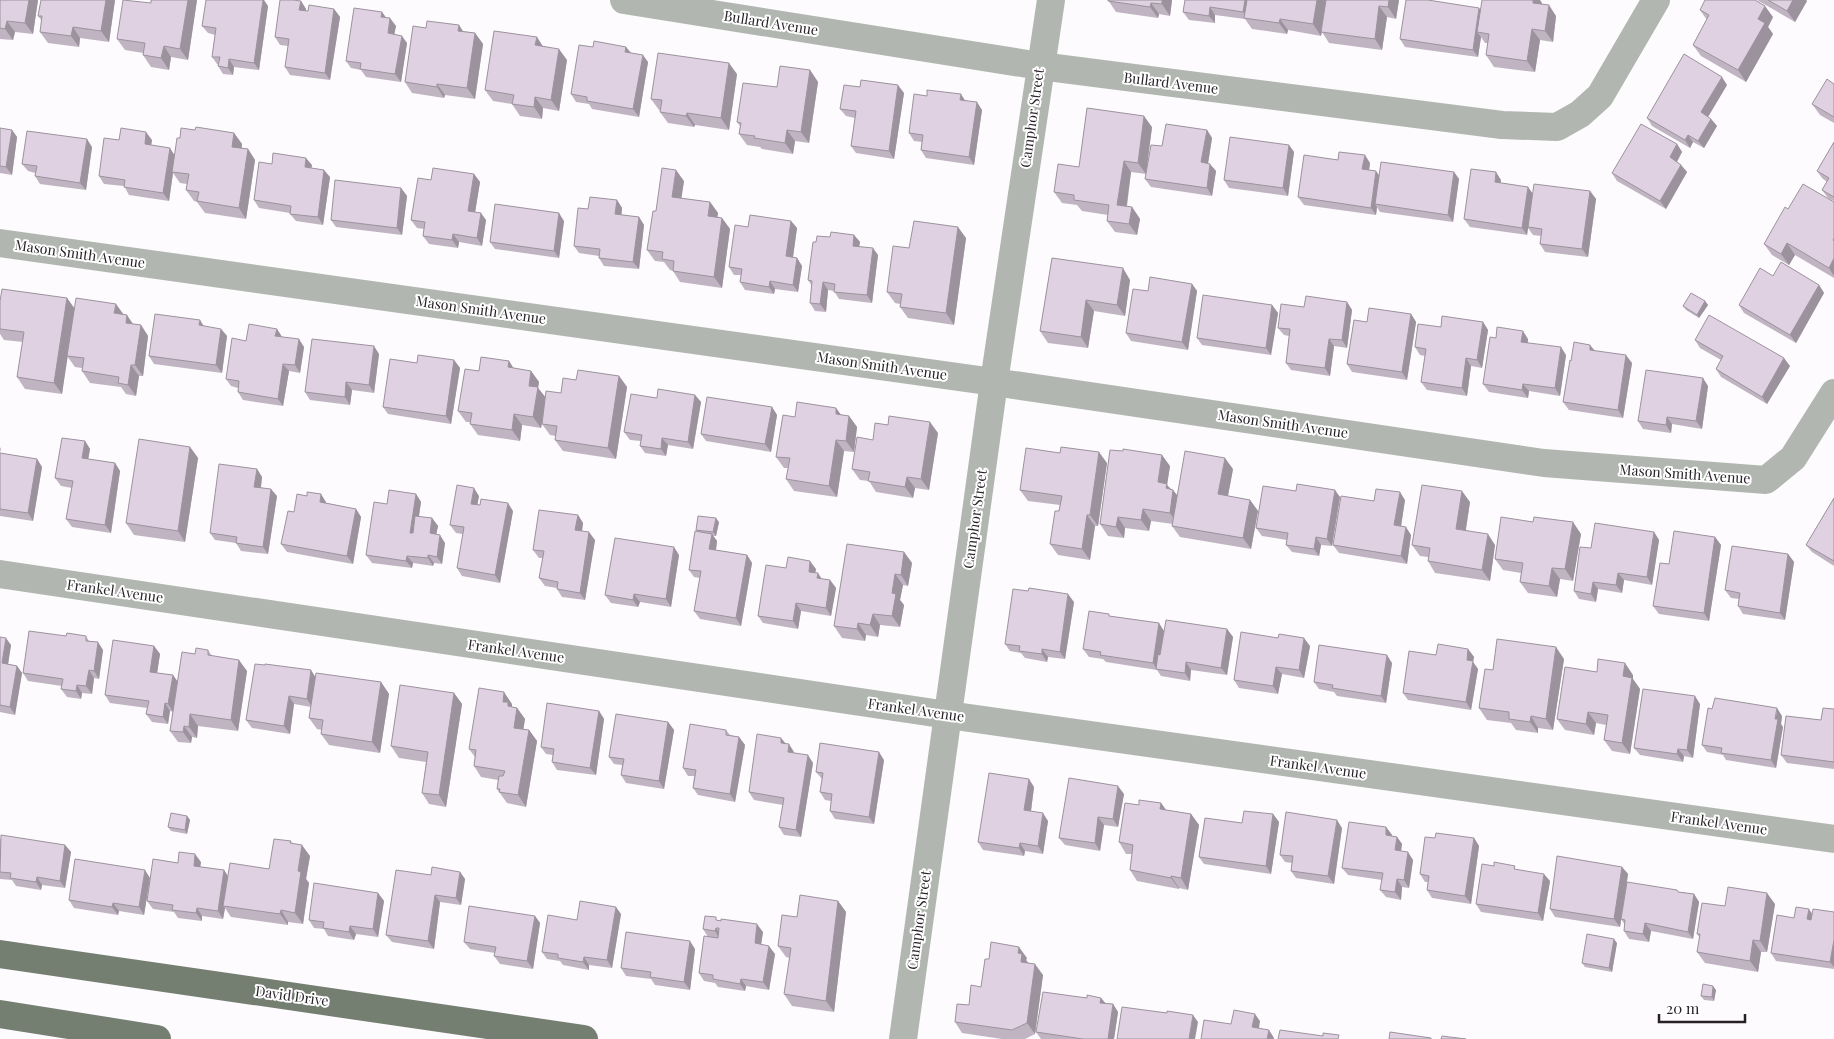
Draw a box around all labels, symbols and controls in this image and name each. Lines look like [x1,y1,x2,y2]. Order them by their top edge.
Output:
street label: Bullard Avenue [723,6,820,39]
street label: Camphor Street [1015,66,1048,169]
street label: Bullard Avenue [1123,67,1219,98]
street label: Mason Smith Avenue [14,235,146,272]
street label: Mason Smith Avenue [415,291,547,328]
street label: Mason Smith Avenue [816,347,948,384]
street label: Mason Smith Avenue [1217,405,1349,442]
street label: Mason Smith Avenue [1619,459,1751,488]
street label: Camphor Street [958,467,991,570]
street label: Frankel Avenue [66,574,164,607]
street label: Frankel Avenue [467,634,565,667]
street label: Frankel Avenue [867,693,965,726]
street label: Frankel Avenue [1269,750,1367,783]
street label: Frankel Avenue [1670,806,1768,839]
street label: Camphor Street [902,868,935,971]
street label: David Drive [254,981,330,1010]
scale bar [1659,992,1745,1024]
text: 20 m [1666,998,1700,1018]

